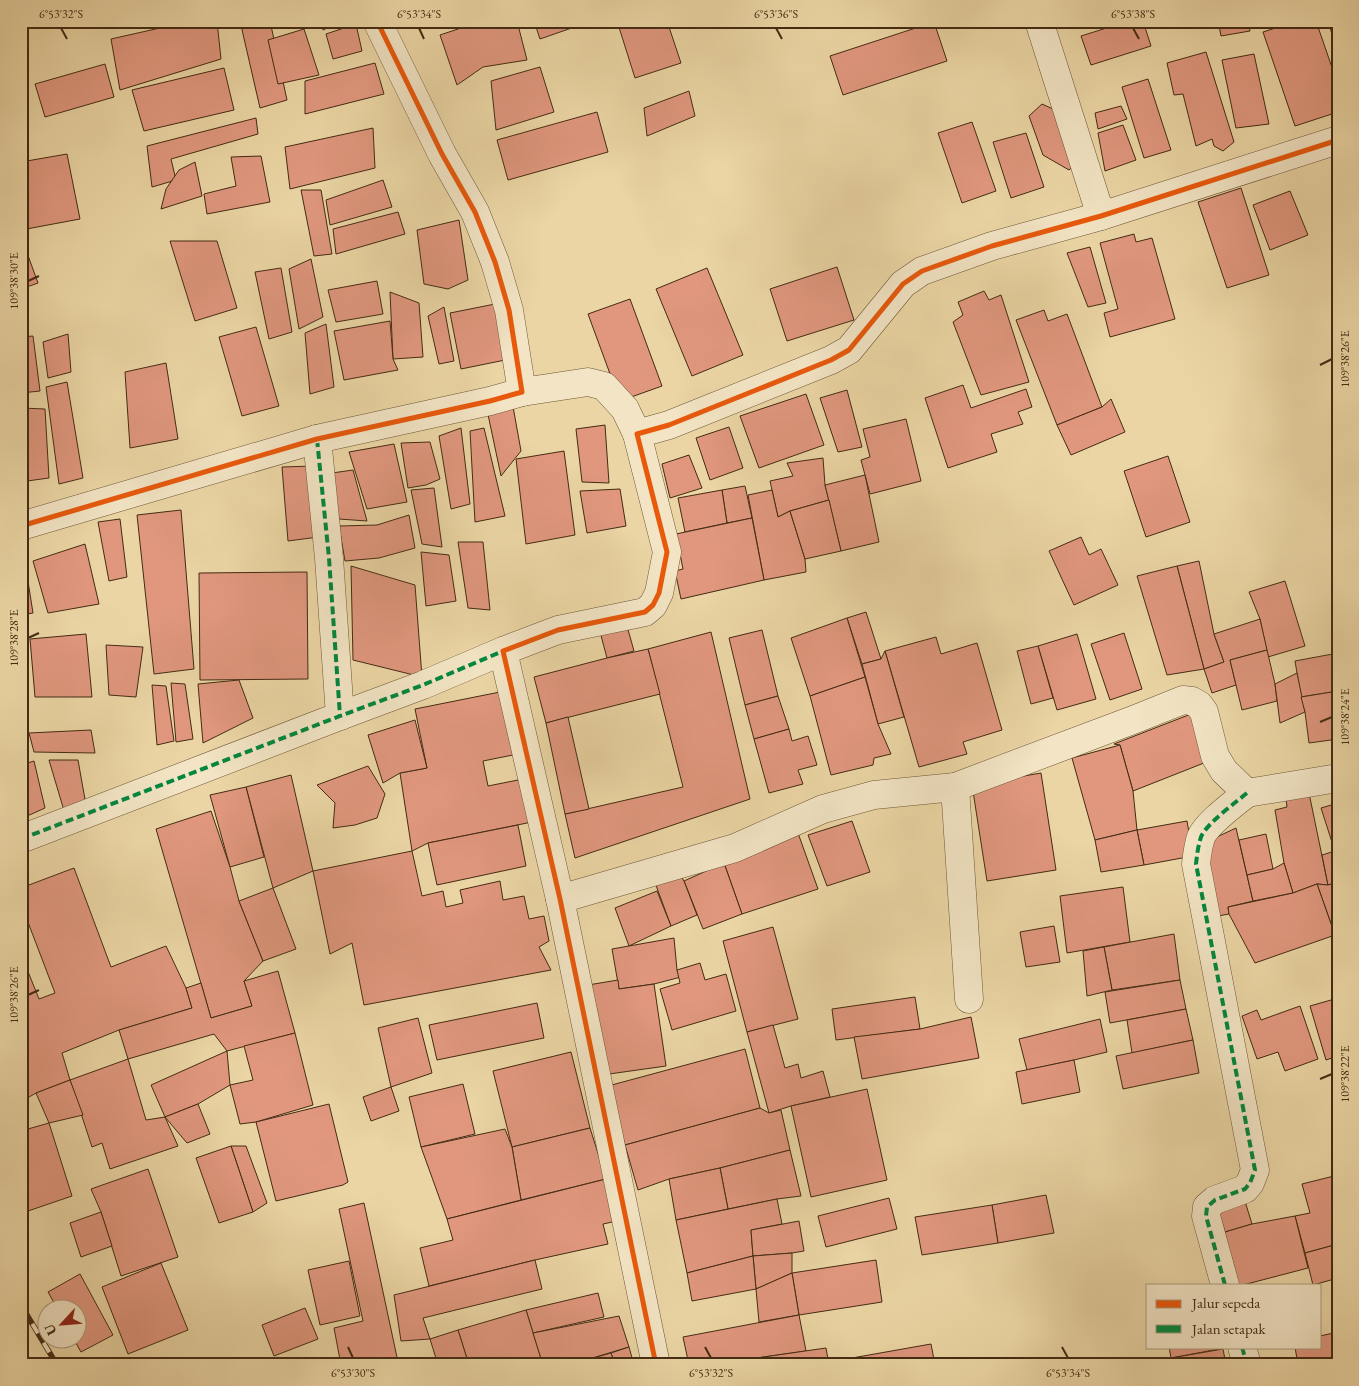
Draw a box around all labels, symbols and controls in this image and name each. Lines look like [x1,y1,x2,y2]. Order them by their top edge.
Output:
text: 6°53'32"S [39,6,84,22]
text: 6°53'34"S [397,6,442,22]
text: 6°53'36"S [754,6,799,22]
text: 6°53'38"S [1111,6,1156,22]
text: 109°38'30"E [6,252,22,309]
text: 109°38'26"E [1337,330,1353,387]
text: 109°38'28"E [6,609,22,666]
text: 109°38'24"E [1337,688,1353,745]
text: 109°38'26"E [6,966,22,1023]
text: 109°38'22"E [1337,1045,1353,1102]
legend [1146,1284,1322,1348]
text: Jalur sepeda [1190,1293,1260,1312]
north arrow [38,1298,88,1348]
text: Jalan setapak [1190,1319,1266,1338]
text: U [40,1321,61,1338]
text: 6°53'30"S [331,1365,376,1381]
text: 6°53'32"S [689,1365,734,1381]
text: 6°53'34"S [1046,1365,1091,1381]

